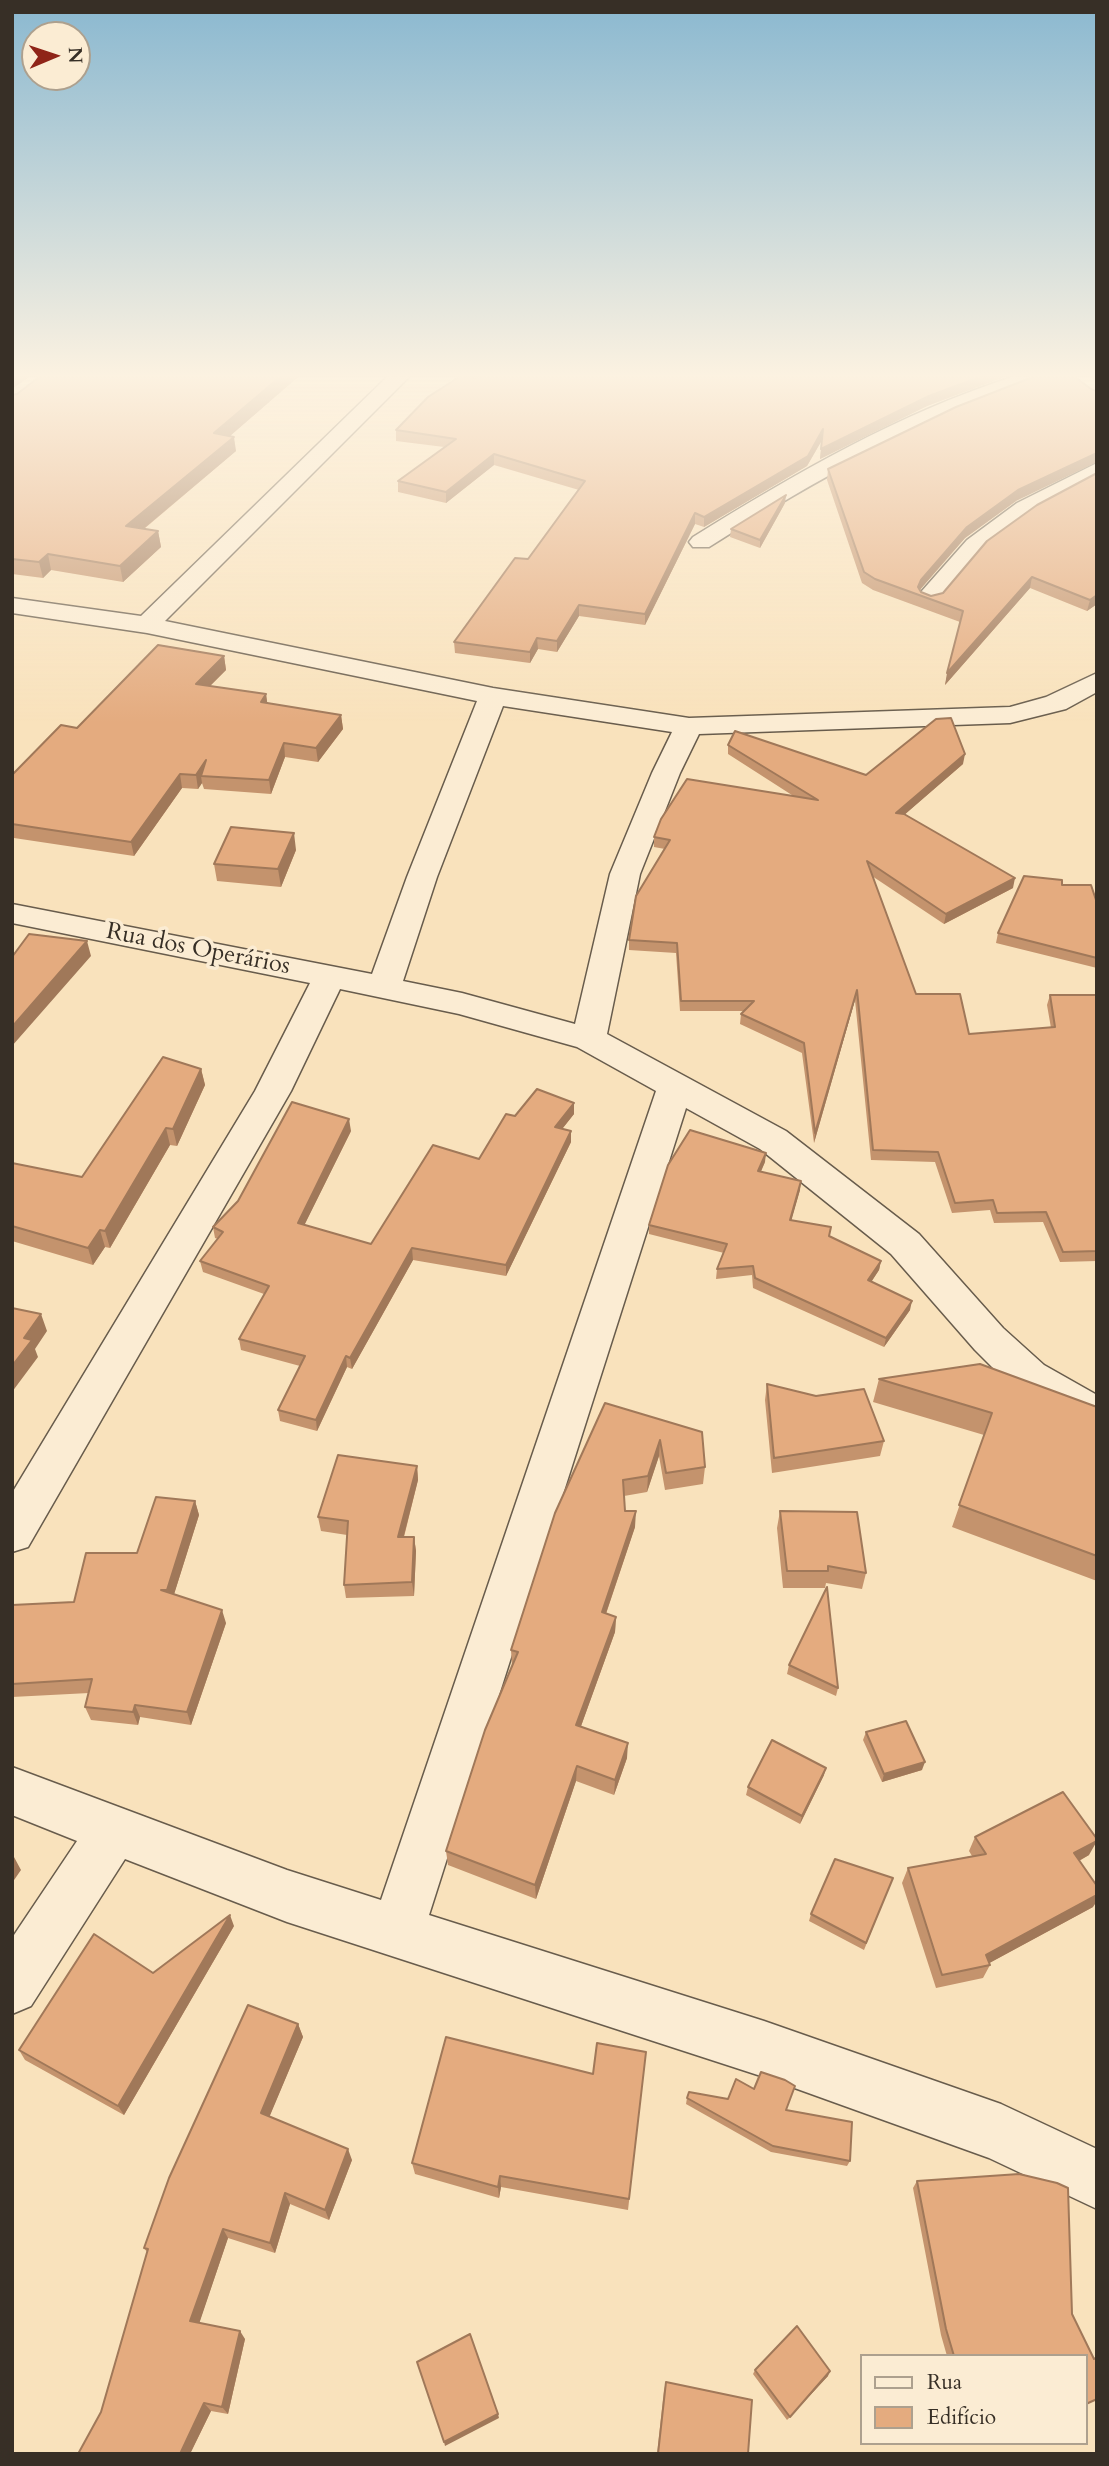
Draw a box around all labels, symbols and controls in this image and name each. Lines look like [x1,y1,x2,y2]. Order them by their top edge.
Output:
north arrow [21,21,91,91]
text: N [62,47,88,64]
street label: Rua dos Operários [104,918,292,982]
legend [860,2354,1088,2445]
text: Rua [927,2368,962,2397]
text: Edifício [927,2403,996,2432]

